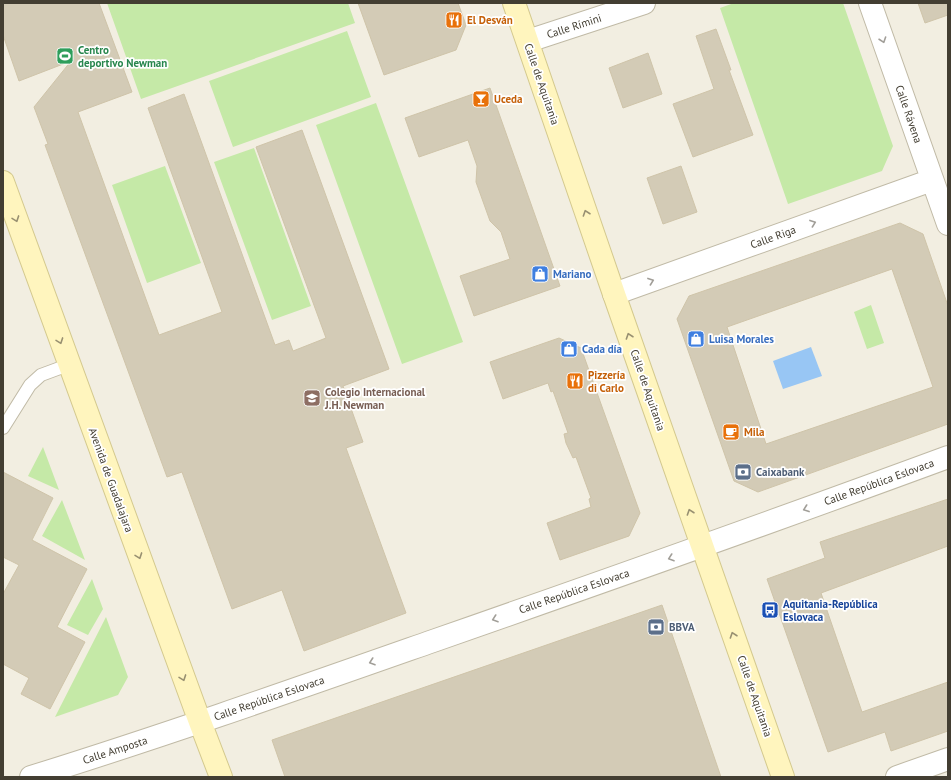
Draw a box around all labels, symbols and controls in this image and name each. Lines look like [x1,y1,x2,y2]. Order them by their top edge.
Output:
restaurant icon: El Desván [444,10,464,30]
street label: Calle Rímini [545,11,603,41]
place label: El Desván [467,13,513,27]
one-way arrow [878,36,887,43]
street label: Calle de Aquitania [521,41,563,127]
place label: Centro deportivo Newman [78,43,167,70]
sports icon: Centro deportivo Newman [55,46,75,66]
street label: Calle Rávena [893,83,925,145]
bar icon: Uceda [471,89,491,109]
place label: Uceda [494,92,522,106]
one-way arrow [583,210,591,217]
one-way arrow [12,216,20,223]
one-way arrow [809,219,816,228]
street label: Calle Riga [748,222,798,252]
shop icon: Mariano [530,264,550,284]
place label: Mariano [553,267,592,281]
one-way arrow [647,277,654,286]
shop icon: Luisa Morales [686,329,706,349]
place label: Luisa Morales [709,332,774,346]
one-way arrow [625,333,633,340]
one-way arrow [56,338,64,345]
shop icon: Cada día [559,339,579,359]
place label: Cada día [582,342,622,356]
street label: Calle de Aquitania [627,347,669,433]
place label: Pizzería di Carlo [588,368,625,395]
restaurant icon: Pizzería di Carlo [565,371,585,391]
place label: Colegio Internacional J.H. Newman [324,385,426,412]
school or university icon: Colegio Internacional J.H. Newman [302,388,322,408]
cafe icon: Mila [721,422,741,442]
place label: Mila [744,425,764,439]
street label: Avenida de Guadalajara [86,426,136,534]
street label: Calle República Eslovaca [822,456,936,508]
bank icon: Caixabank [733,462,753,482]
place label: Caixabank [756,465,805,479]
one-way arrow [803,504,810,512]
one-way arrow [686,509,695,516]
one-way arrow [134,552,142,559]
one-way arrow [667,553,674,561]
street label: Calle República Eslovaca [517,565,631,617]
place label: Aquitania-República Eslovaca [783,597,878,624]
bus stop icon: Aquitania-República Eslovaca [760,600,780,620]
one-way arrow [492,615,499,623]
bank icon: BBVA [646,617,666,637]
place label: BBVA [669,620,695,634]
one-way arrow [729,631,738,638]
street label: Calle de Aquitania [734,653,776,739]
one-way arrow [369,658,376,666]
street label: Calle República Eslovaca [212,672,326,724]
one-way arrow [179,674,187,681]
street label: Calle Amposta [81,733,149,767]

